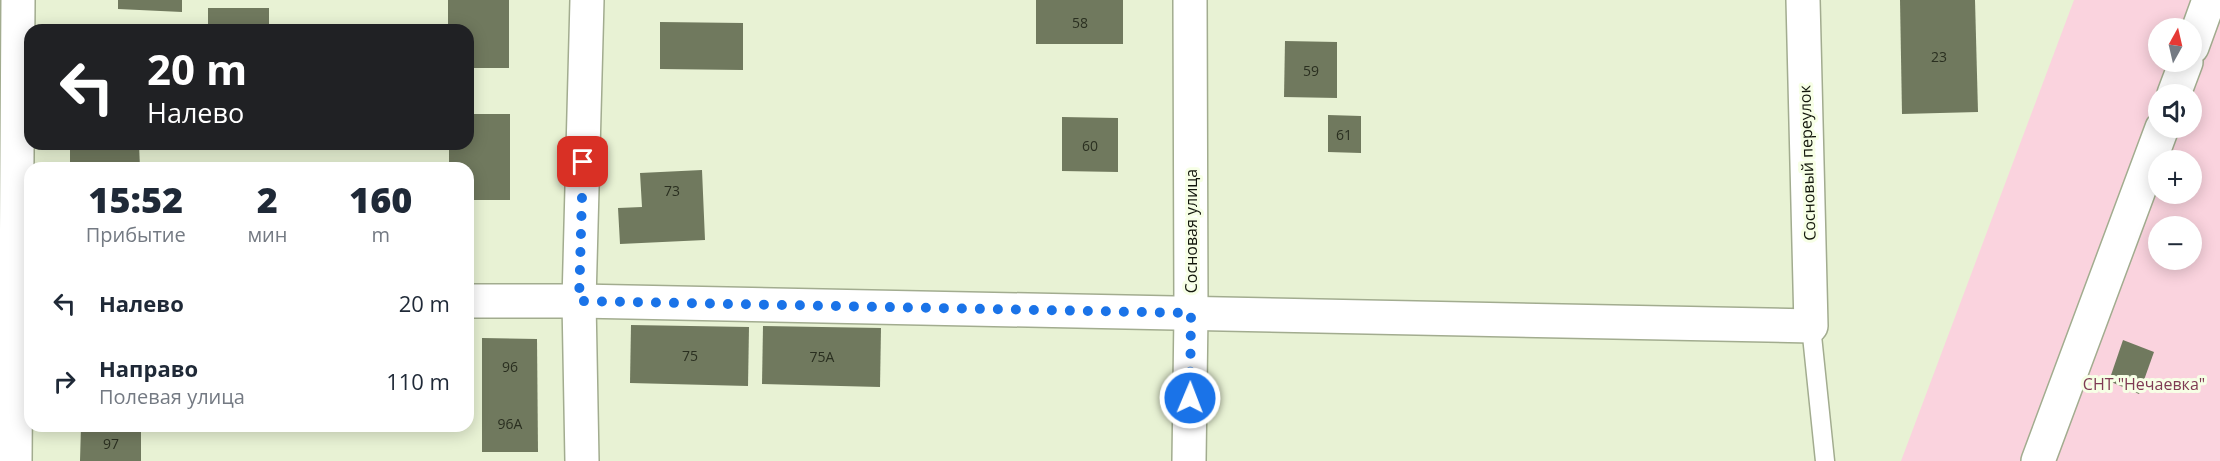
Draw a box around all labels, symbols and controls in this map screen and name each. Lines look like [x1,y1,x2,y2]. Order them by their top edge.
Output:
house number: 58 [1072,13,1088,32]
north arrow [2148,18,2202,72]
map controls [2148,18,2202,270]
text: 20 m [147,40,247,97]
house number: 23 [1931,47,1947,66]
icon: left [48,48,126,126]
house number: 59 [1303,61,1319,80]
street label: Сосновый переулок [1793,84,1821,241]
button: sound [2148,84,2202,138]
text: Налево [147,94,244,131]
house number: 61 [1336,125,1352,144]
pin [557,136,608,187]
house number: 60 [1082,136,1098,155]
icon: arrive [566,145,599,178]
button: + [2148,150,2202,204]
street label: Сосновая улица [1180,169,1202,293]
text: 15:52 [88,175,183,224]
text: 2 [257,175,278,224]
text: 160 [349,175,412,224]
house number: 73 [664,181,680,200]
button: − [2148,216,2202,270]
text: Прибытие [86,221,186,248]
text: мин [247,221,287,248]
text: m [371,221,390,248]
icon: left [48,287,81,320]
text: Налево [99,288,184,318]
text: 20 m [399,288,450,318]
house number: 75 [682,346,698,365]
house number: 75А [810,347,835,366]
text: Направо [99,353,198,383]
house number: 96 [502,357,518,376]
icon: right [48,365,81,398]
text: 110 m [386,366,450,396]
position arrow [1158,366,1222,430]
park label: СНТ "Нечаевка" [2083,373,2205,395]
text: Полевая улица [99,383,245,410]
house number: 96А [498,414,523,433]
house number: 97 [103,434,119,453]

